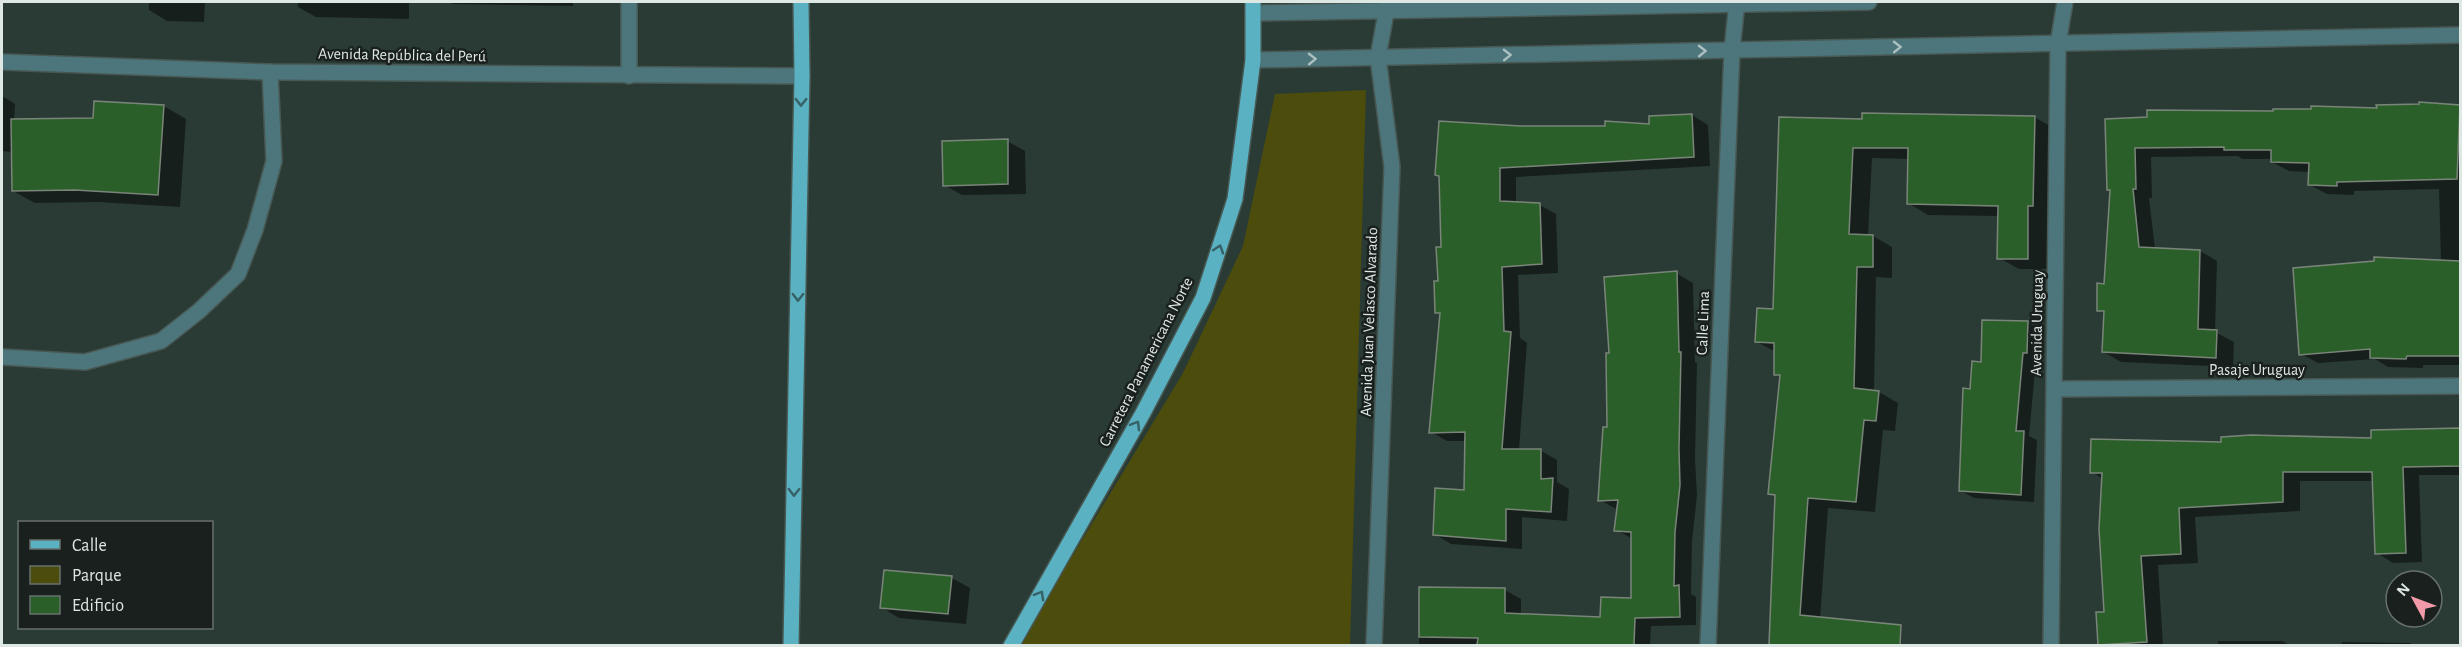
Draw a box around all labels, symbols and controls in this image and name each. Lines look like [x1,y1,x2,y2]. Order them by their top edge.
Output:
one-way arrow [1892,41,1901,53]
one-way arrow [1697,45,1706,57]
street label: Avenida República del Perú [318,46,486,64]
one-way arrow [1502,49,1511,61]
one-way arrow [1307,53,1316,65]
one-way arrow [795,97,808,106]
street label: Avenida Juan Velasco Alvarado [1358,227,1380,417]
one-way arrow [1211,244,1224,255]
street label: Avenida Uruguay [2028,270,2047,376]
street label: Carretera Panamericana Norte [1096,275,1196,449]
street label: Calle Lima [1694,291,1712,355]
one-way arrow [792,292,804,301]
street label: Pasaje Uruguay [2209,362,2305,379]
one-way arrow [1129,421,1140,431]
one-way arrow [788,487,800,496]
legend [18,521,213,629]
text: Calle [72,537,107,555]
text: Parque [72,567,121,585]
north arrow [2384,569,2444,629]
text: N [2394,580,2413,599]
one-way arrow [1032,591,1044,601]
text: Edificio [72,597,124,615]

